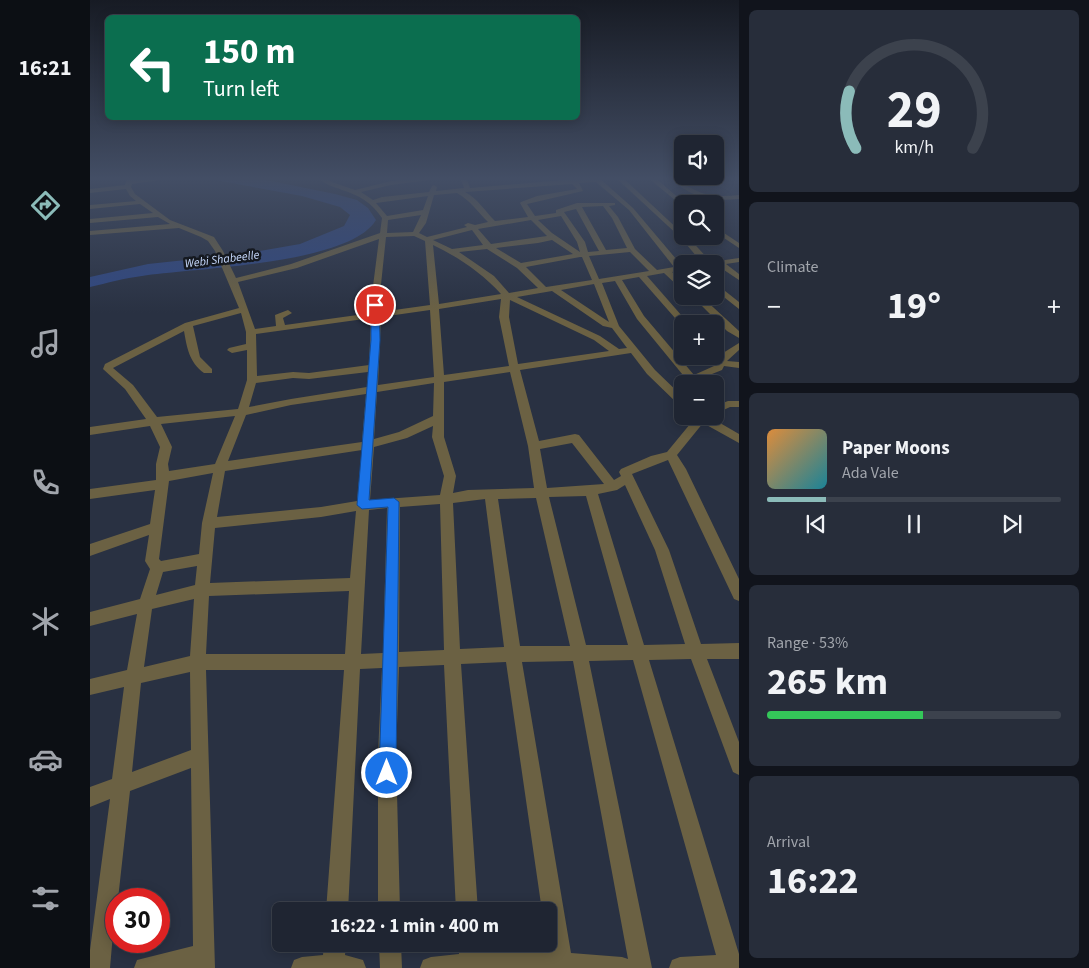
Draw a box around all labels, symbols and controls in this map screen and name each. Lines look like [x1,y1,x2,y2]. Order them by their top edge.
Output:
text: 150 m [203,27,295,77]
icon: left [120,35,185,100]
text: 16:21 [18,52,72,84]
text: Turn left [203,73,279,105]
text: 29 [887,74,941,148]
map controls [674,135,724,425]
button: sound [674,135,724,185]
text: km/h [894,135,934,160]
icon: directions [28,188,63,223]
button: search [674,195,724,245]
water label: Webi Shabeelle [184,246,260,272]
button: layers [674,255,724,305]
text: Climate [767,256,818,278]
text: 19° [887,279,941,333]
pin [354,284,396,326]
text: − [767,287,781,327]
text: + [1047,287,1061,327]
icon: arrive [361,291,389,319]
button: + [674,315,724,365]
icon: music [28,326,63,361]
button: − [674,375,724,425]
text: Paper Moons [842,435,950,462]
text: Ada Vale [842,462,899,484]
icon: phone [28,465,63,500]
icon: previous [802,510,830,538]
icon: pause [900,510,928,538]
icon: next [998,510,1026,538]
icon: climate [28,604,63,639]
text: Range · 53% [767,632,848,654]
text: 265 km [767,655,888,709]
icon: car [28,742,63,777]
position arrow [360,746,412,798]
text: Arrival [767,831,810,853]
text: 16:22 [767,854,859,908]
icon: filters [28,881,63,916]
speed limit sign: 30 [105,888,170,953]
text: 16:22 · 1 min · 400 m [330,913,499,940]

